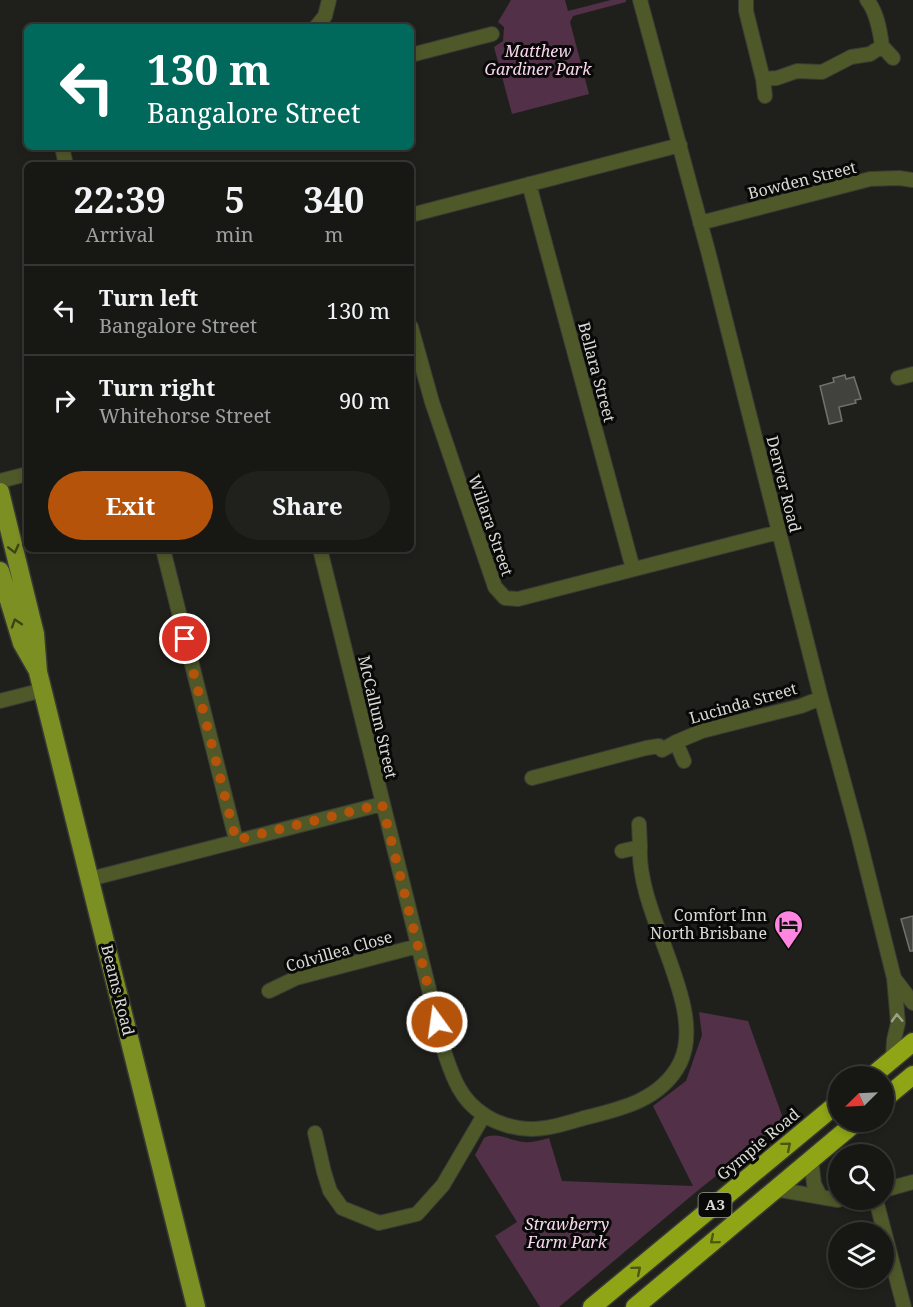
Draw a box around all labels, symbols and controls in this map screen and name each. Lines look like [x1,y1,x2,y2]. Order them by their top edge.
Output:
text: 130 m [147,40,271,97]
park label: Matthew Gardiner Park [485,40,592,80]
icon: left [48,48,126,126]
text: Bangalore Street [147,94,360,131]
street label: Bowden Street [745,156,859,204]
text: 22:39 [74,175,166,224]
text: 5 [224,175,245,224]
text: 340 [303,175,364,224]
text: Arrival [86,221,154,248]
text: min [216,221,254,248]
text: m [324,221,343,248]
text: Turn left [99,282,198,312]
icon: left [48,294,81,327]
text: 130 m [327,295,390,325]
text: Bangalore Street [99,312,257,339]
street label: Bellara Street [573,319,621,425]
text: Turn right [99,372,215,402]
icon: right [48,384,81,417]
text: 90 m [339,385,390,415]
text: Whitehorse Street [99,402,271,429]
street label: Denver Road [761,434,807,535]
button: Exit [48,471,213,540]
button: Share [225,471,390,540]
street label: Willara Street [463,471,519,579]
one-way arrow [7,544,20,554]
pin [159,613,210,664]
one-way arrow [10,618,23,629]
icon: arrive [168,622,201,655]
street label: McCallum Street [353,653,403,781]
street label: Lucinda Street [687,677,800,729]
place label: Comfort Inn North Brisbane [650,904,767,944]
hotel icon: Comfort Inn North Brisbane [772,908,804,950]
street label: Colvillea Close [283,925,395,977]
street label: Beams Road [96,942,140,1038]
position arrow [405,990,469,1054]
one-way arrow [891,1014,903,1023]
north arrow [828,1066,894,1132]
map controls [828,1066,894,1288]
street label: Gympie Road [712,1103,804,1185]
one-way arrow [780,1142,791,1153]
button: search [828,1144,894,1210]
road number: A3 [698,1193,732,1217]
park label: Strawberry Farm Park [525,1213,609,1253]
button: layers [828,1222,894,1288]
one-way arrow [710,1233,721,1244]
one-way arrow [630,1266,641,1277]

